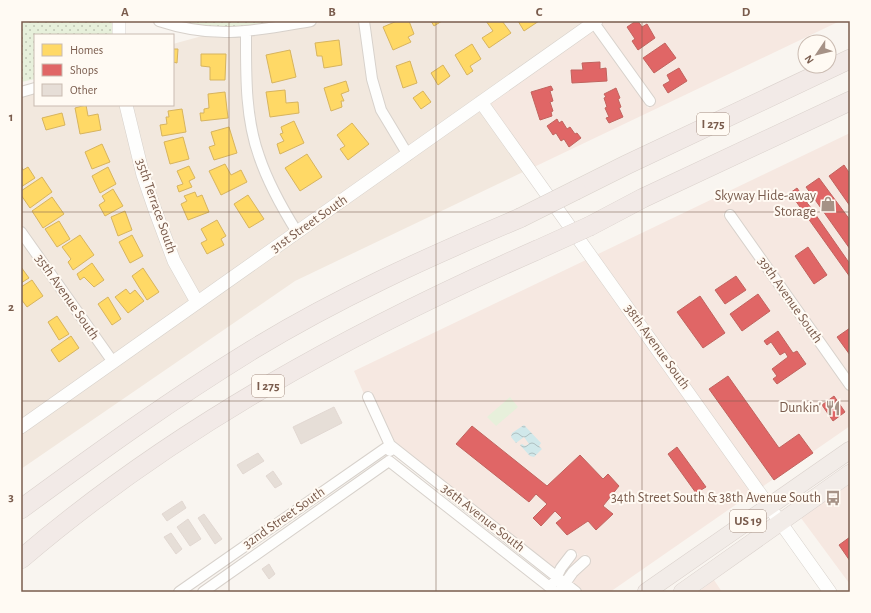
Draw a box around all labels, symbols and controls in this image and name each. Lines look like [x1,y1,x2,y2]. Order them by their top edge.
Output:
text: A [121,6,129,19]
text: B [328,6,336,19]
text: C [536,6,543,19]
text: D [742,6,751,19]
legend [34,34,174,106]
north arrow [797,34,837,74]
text: Homes [70,44,103,56]
text: N [803,53,816,66]
text: Shops [70,64,98,76]
text: Other [70,84,97,96]
text: 1 [9,111,13,124]
road number: I 275 [697,113,729,135]
street label: 35th Terrace South [133,157,179,255]
place label: Skyway Hide-away Storage [715,189,816,219]
street label: 31st Street South [268,192,350,256]
shop icon: Skyway Hide-away Storage [819,195,837,213]
street label: 35th Avenue South [32,252,102,342]
street label: 39th Avenue South [755,254,825,346]
text: 2 [8,301,14,314]
street label: 38th Avenue South [621,302,693,392]
road number: I 275 [252,375,284,397]
restaurant icon: Dunkin' [824,399,842,417]
place label: Dunkin' [779,401,821,415]
street label: 36th Avenue South [439,481,527,555]
street label: 32nd Street South [241,485,327,551]
bus stop icon: 34th Street South & 38th Avenue South [824,489,842,507]
text: 3 [8,491,14,504]
place label: 34th Street South & 38th Avenue South [611,491,821,505]
road number: US 19 [730,510,766,532]

